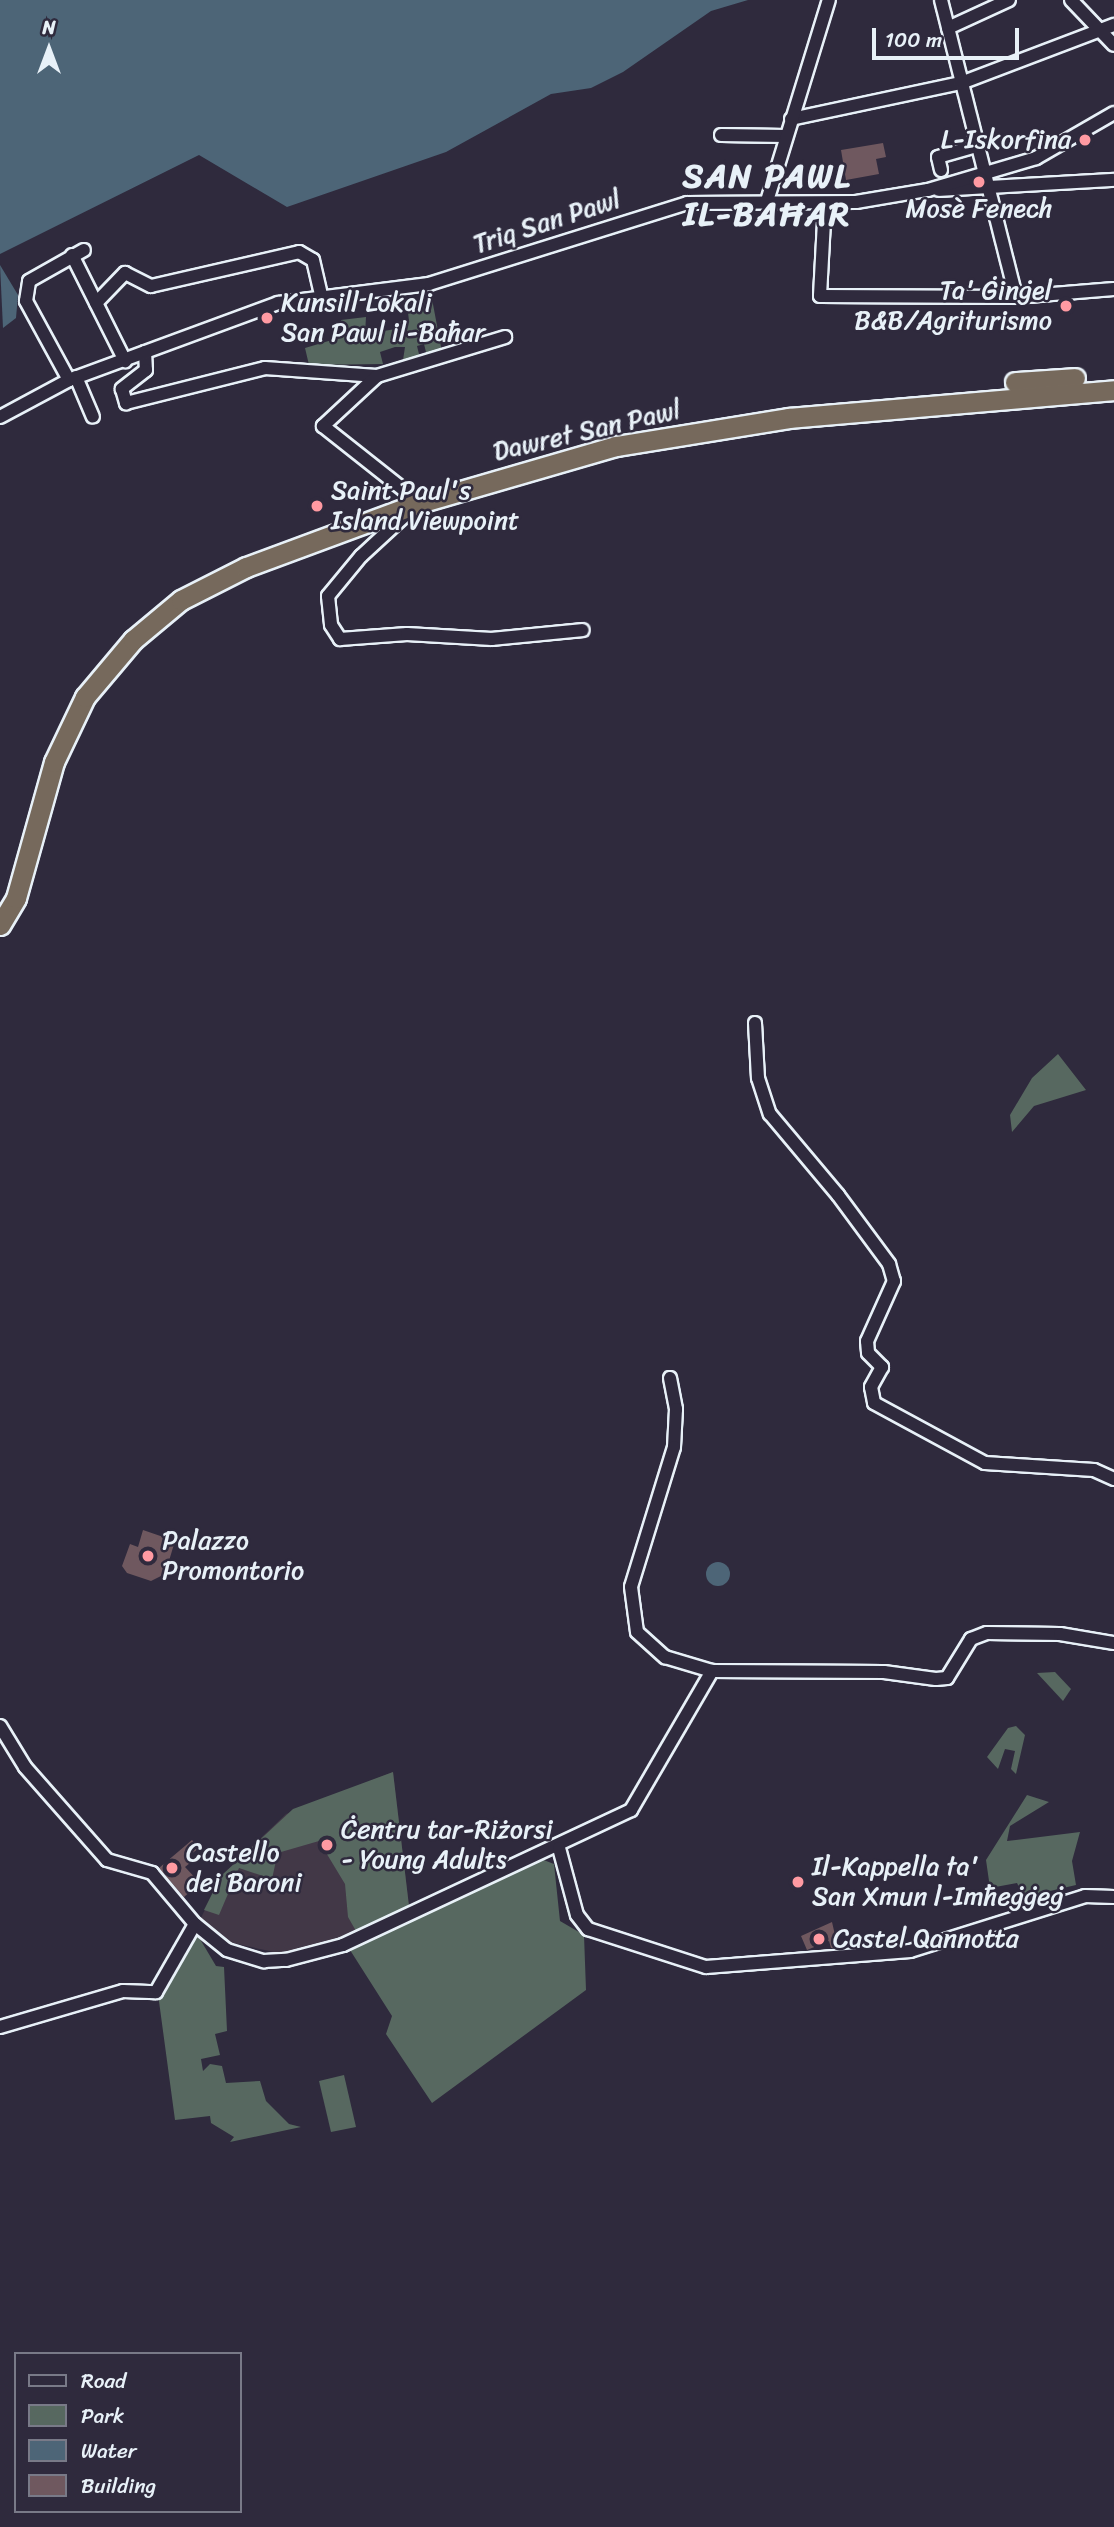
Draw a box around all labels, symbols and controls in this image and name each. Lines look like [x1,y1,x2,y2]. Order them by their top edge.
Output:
text: N [42,11,56,44]
north arrow [14,14,84,84]
scale bar [876,14,1023,58]
text: 100 m [885,21,942,59]
place label: L-Iskorfina [941,124,1071,156]
marker: L-Iskorfina [1077,132,1093,148]
district label: SAN PAWL IL-BAĦAR [683,157,851,235]
marker: Mosè Fenech [971,174,987,190]
street label: Triq San Pawl [469,183,625,261]
place label: Mosè Fenech [905,193,1053,225]
place label: Ta' Ġinġel B&B/Agriturismo [854,275,1052,336]
place label: Kunsill Lokali San Pawl il-Baħar [281,287,486,348]
marker: Ta' Ġinġel B&B/Agriturismo [1058,298,1074,314]
marker: Kunsill Lokali San Pawl il-Baħar [259,310,275,326]
street label: Dawret San Pawl [490,394,684,468]
place label: Saint Paul's Island Viewpoint [331,475,522,536]
marker: Saint Paul's Island Viewpoint [309,498,325,514]
place label: Palazzo Promontorio [162,1525,304,1586]
marker: Palazzo Promontorio [140,1548,156,1564]
place label: Ċentru tar-Riżorsi - Young Adults [341,1814,552,1876]
place label: Castello dei Baroni [186,1837,302,1898]
marker: Ċentru tar-Riżorsi - Young Adults [319,1837,335,1853]
place label: Il-Kappella ta' San Xmun l-Imħeġġeġ [812,1851,1062,1912]
marker: Castello dei Baroni [164,1860,180,1876]
marker: Il-Kappella ta' San Xmun l-Imħeġġeġ [790,1874,806,1890]
place label: Castel Qannotta [833,1923,1019,1955]
marker: Castel Qannotta [811,1931,827,1947]
legend [14,2352,242,2513]
text: Road [81,2362,126,2400]
text: Park [81,2397,124,2435]
text: Water [81,2432,136,2470]
text: Building [81,2467,156,2505]

